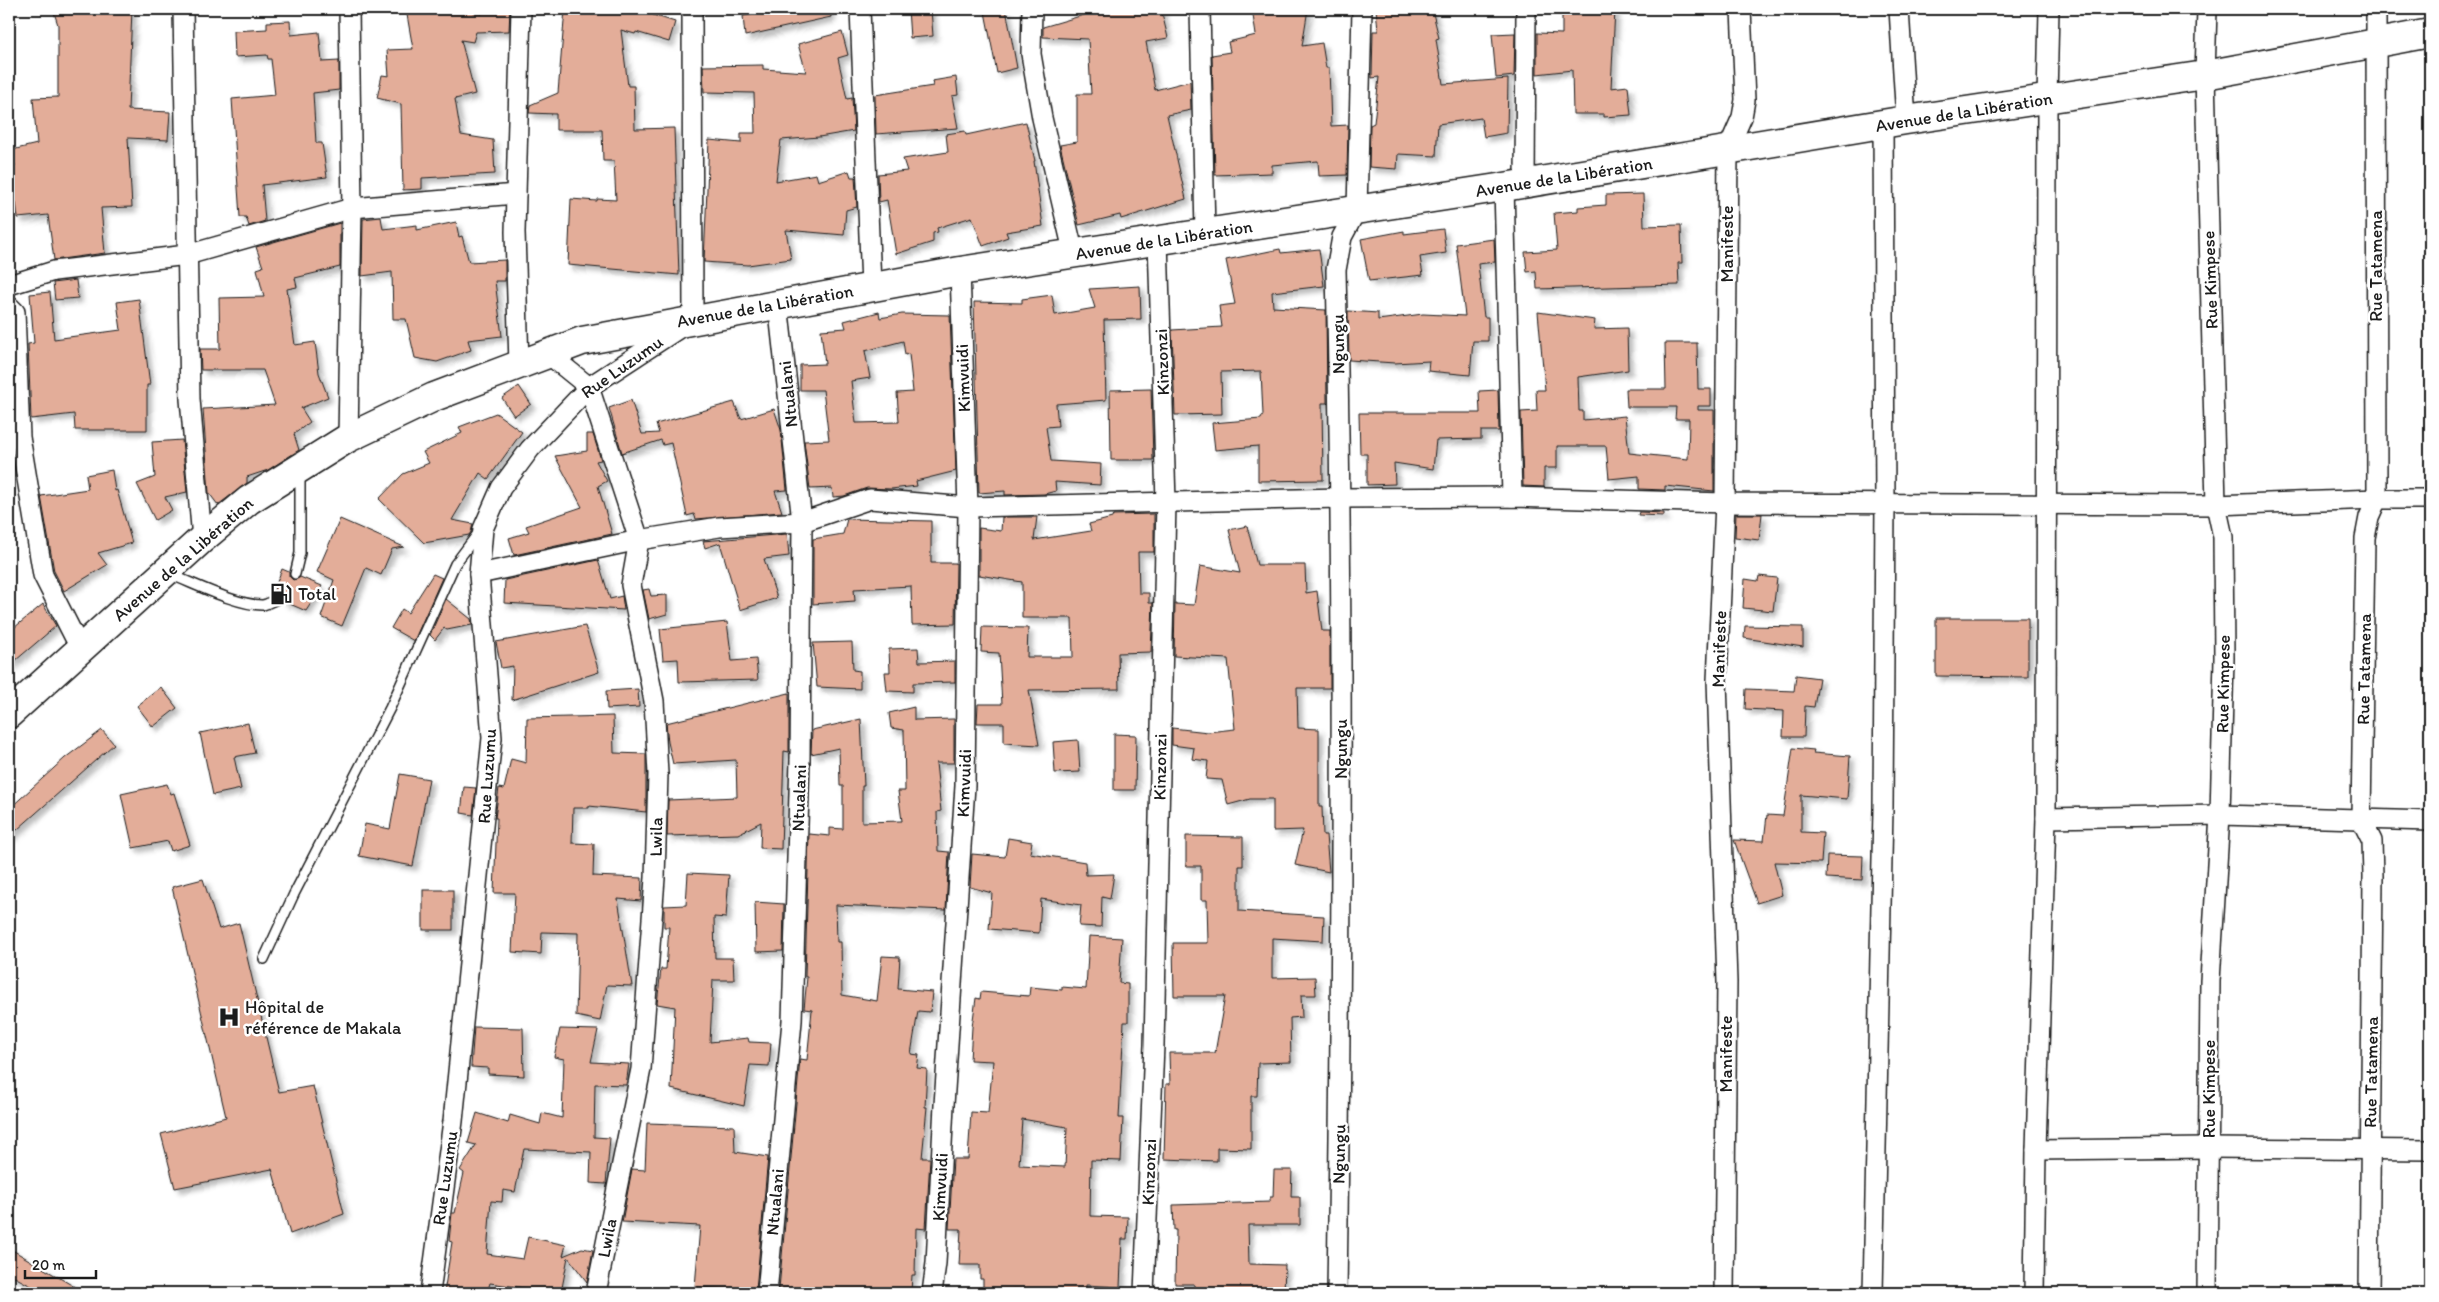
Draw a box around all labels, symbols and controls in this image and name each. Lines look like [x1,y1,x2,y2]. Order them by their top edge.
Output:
street label: Avenue de la Libération [1874,87,2054,137]
street label: Avenue de la Libération [1474,152,1654,202]
street label: Manifeste [1716,205,1738,283]
street label: Rue Tatamena [2365,210,2387,322]
street label: Avenue de la Libération [1074,215,1254,265]
street label: Rue Kimpese [2197,230,2223,330]
street label: Avenue de la Libération [675,280,855,332]
street label: Ngungu [1326,314,1350,374]
street label: Kinzonzi [1150,328,1174,396]
street label: Rue Luzumu [577,331,667,403]
street label: Kimvuidi [951,343,975,413]
street label: Ntualani [774,360,802,428]
street label: Avenue de la Libération [108,492,258,626]
fuel station icon: Total [268,581,294,607]
place label: Total [298,583,336,605]
street label: Manifeste [1707,610,1731,688]
street label: Rue Tatamena [2352,612,2376,725]
street label: Rue Kimpese [2211,635,2235,733]
street label: Ngungu [1330,719,1352,779]
street label: Rue Luzumu [473,728,501,824]
street label: Kinzonzi [1148,733,1172,801]
street label: Kimvuidi [952,748,976,818]
street label: Ntualani [787,764,811,832]
street label: Lwila [645,817,667,857]
place label: Hôpital de référence de Makala [245,996,402,1039]
hospital icon: Hôpital de référence de Makala [216,1004,242,1030]
street label: Manifeste [1715,1015,1737,1093]
street label: Rue Tatamena [2359,1015,2383,1128]
street label: Rue Kimpese [2198,1040,2220,1138]
street label: Ngungu [1327,1124,1351,1184]
street label: Rue Luzumu [427,1129,463,1227]
street label: Kinzonzi [1137,1138,1161,1206]
street label: Kimvuidi [927,1152,953,1222]
street label: Ntualani [761,1168,789,1236]
street label: Lwila [592,1216,622,1259]
scale bar [25,1247,96,1279]
text: 20 m [32,1256,66,1274]

